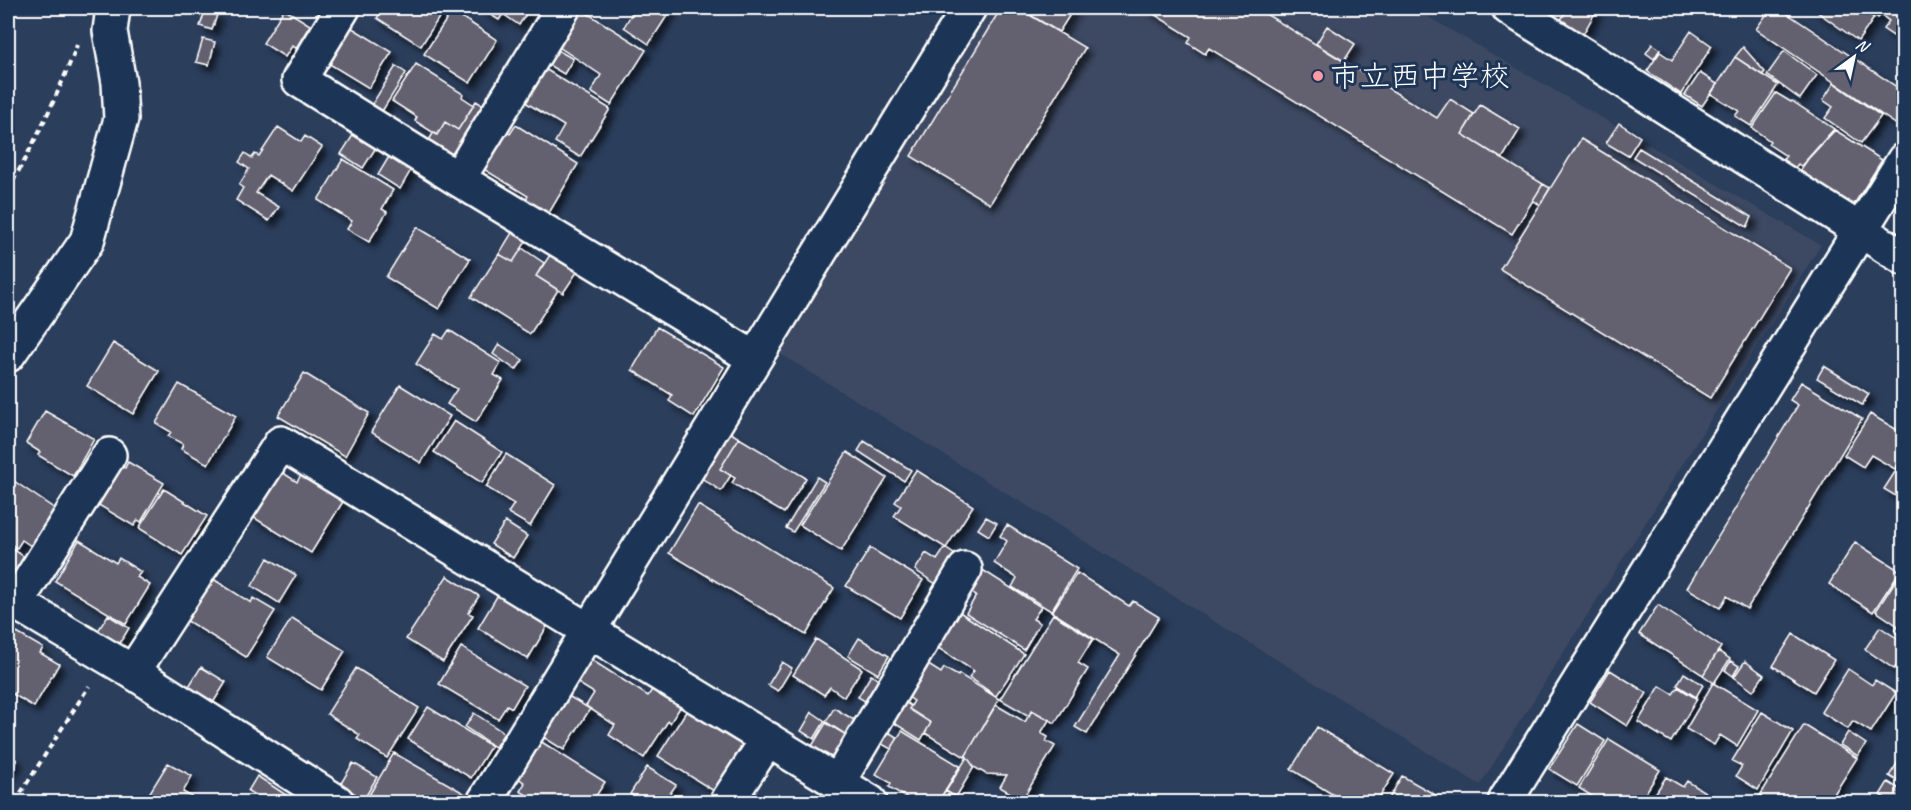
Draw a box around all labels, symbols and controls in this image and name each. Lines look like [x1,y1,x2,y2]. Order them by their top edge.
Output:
north arrow [1824,27,1884,87]
text: N [1852,34,1874,58]
place label: 市立西中学校 [1330,57,1510,95]
marker: 市立西中学校 [1311,69,1325,83]

